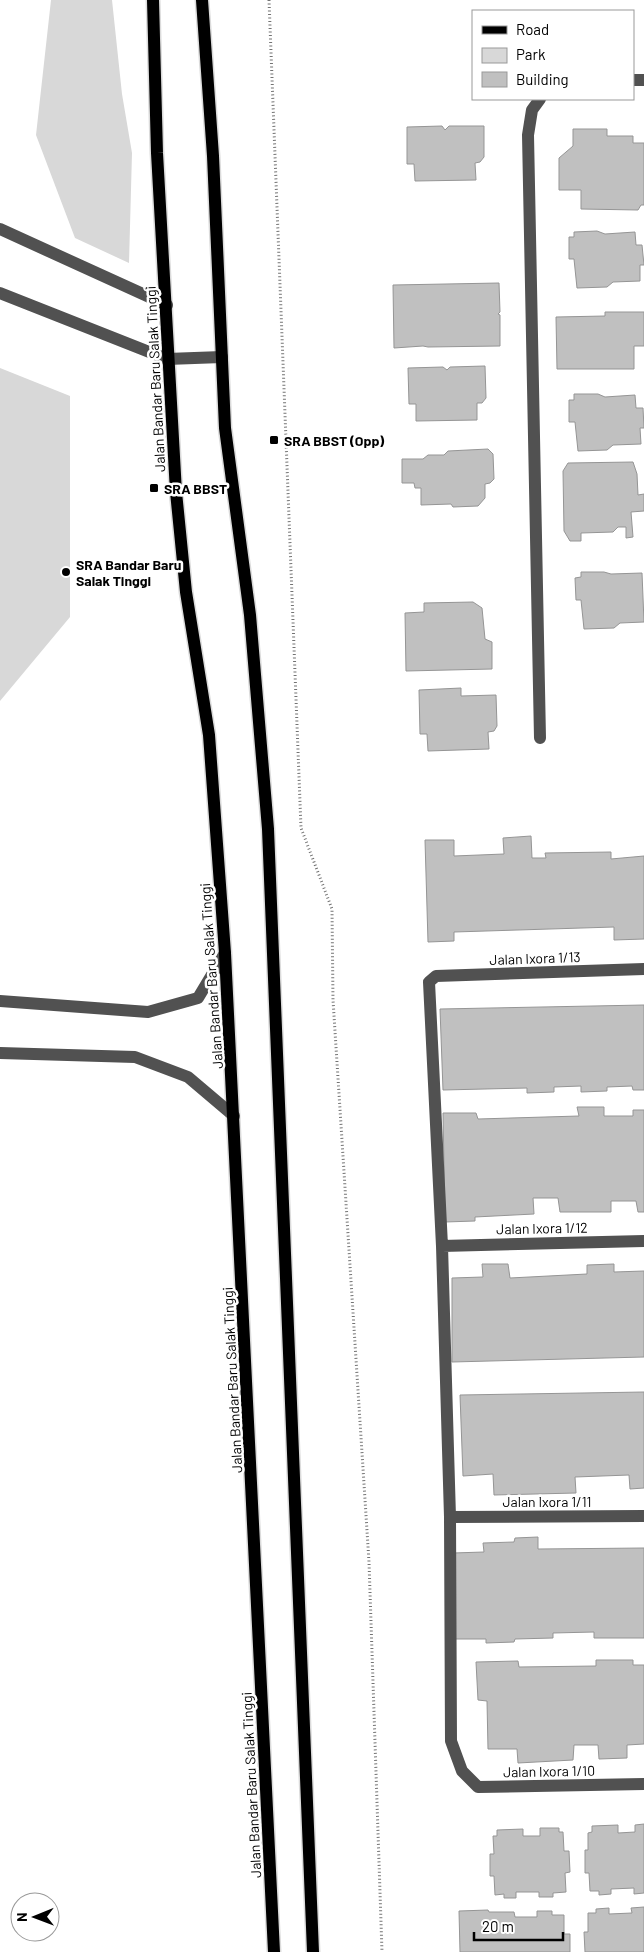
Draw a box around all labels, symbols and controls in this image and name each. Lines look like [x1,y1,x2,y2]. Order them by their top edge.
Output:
legend [472,10,634,100]
text: Road [516,20,549,38]
text: Park [516,45,546,63]
text: Building [516,70,569,88]
street label: Jalan Bandar Baru Salak Tinggi [142,286,168,472]
place label: SRA BBST (Opp) [284,432,384,449]
marker: SRA BBST (Opp) [268,434,280,446]
place label: SRA BBST [164,480,227,497]
marker: SRA BBST [148,482,160,494]
place label: SRA Bandar Baru Salak Tinggi [76,556,181,589]
marker: SRA Bandar Baru Salak Tinggi [60,566,72,578]
street label: Jalan Bandar Baru Salak Tinggi [196,883,226,1069]
street label: Jalan Ixora 1/13 [489,948,581,968]
street label: Jalan Ixora 1/12 [496,1219,588,1237]
street label: Jalan Bandar Baru Salak Tinggi [219,1287,245,1473]
street label: Jalan Ixora 1/11 [503,1493,591,1510]
street label: Jalan Bandar Baru Salak Tinggi [238,1692,264,1878]
street label: Jalan Ixora 1/10 [503,1762,595,1780]
north arrow [10,1892,60,1942]
scale bar [474,1910,563,1942]
text: N [13,1912,30,1922]
text: 20 m [482,1917,514,1935]

